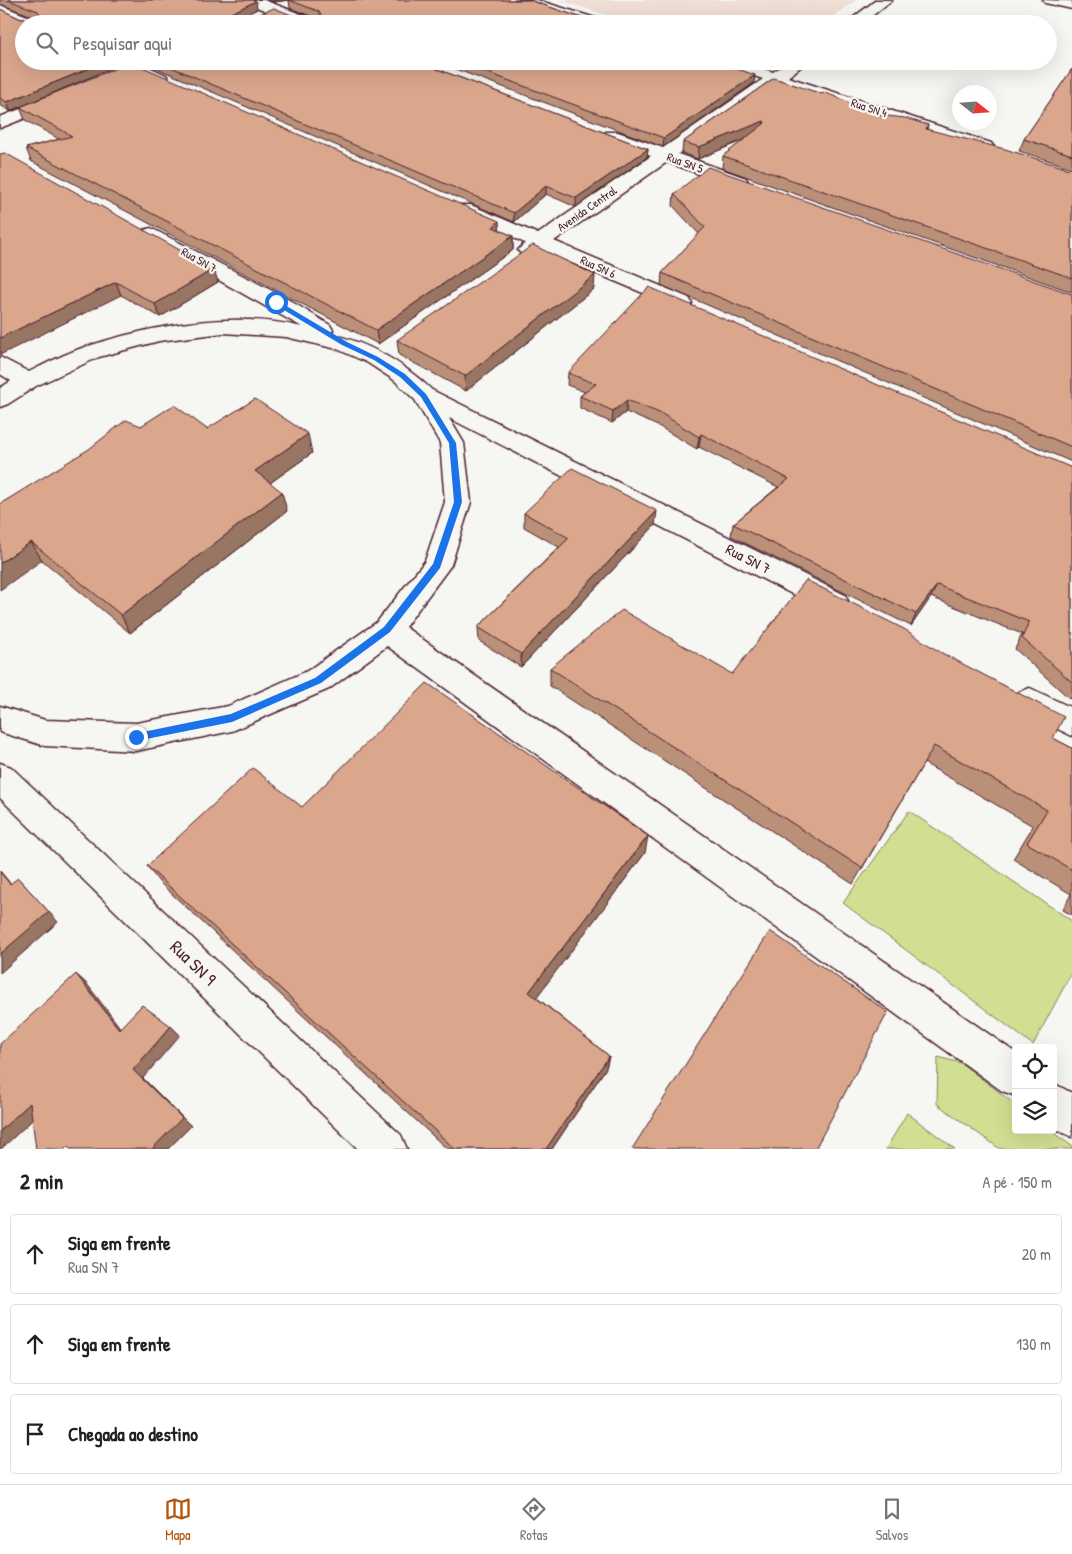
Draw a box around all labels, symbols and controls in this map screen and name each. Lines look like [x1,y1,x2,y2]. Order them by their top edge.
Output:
search box [15,15,1057,70]
icon: search [33,29,61,57]
text: Pesquisar aqui [73,30,172,56]
north arrow [952,85,997,130]
street label: Rua SN 4 [849,94,890,121]
street label: Rua SN 5 [665,148,706,177]
street label: Avenida Central [554,181,621,235]
street label: Rua SN 7 [178,243,220,276]
street label: Rua SN 6 [578,251,619,282]
route start [265,291,288,314]
street label: Rua SN 7 [722,538,774,579]
route end [125,726,148,749]
street label: Rua SN 9 [165,934,222,991]
map controls [1012,1044,1057,1134]
button: locate [1012,1044,1057,1089]
button: layers [1012,1089,1057,1134]
text: 2 min [20,1167,63,1196]
text: A pé · 150 m [982,1171,1052,1193]
text: Siga em frente [68,1230,171,1256]
icon: ahead [21,1240,49,1268]
text: 20 m [1022,1243,1051,1265]
text: Rua SN 7 [68,1256,119,1278]
icon: ahead [21,1330,49,1358]
text: Siga em frente [68,1331,171,1357]
text: 130 m [1016,1333,1051,1355]
icon: arrive [21,1420,49,1448]
text: Chegada ao destino [68,1421,198,1447]
tab: Mapa [164,1495,192,1544]
tab: Rotas [520,1495,548,1544]
tab: Salvos [876,1495,908,1544]

